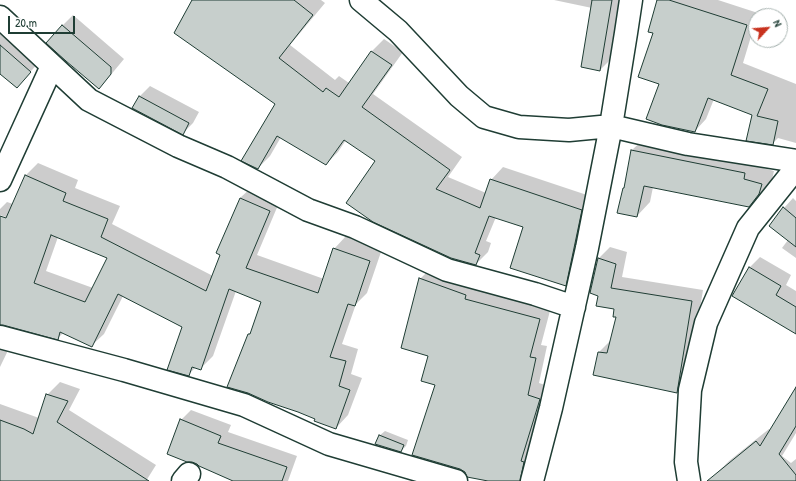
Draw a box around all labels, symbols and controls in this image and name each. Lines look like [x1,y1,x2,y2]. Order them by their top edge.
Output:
scale bar [10,8,77,34]
north arrow [748,8,788,48]
text: 20 m [15,14,37,31]
text: N [770,17,785,29]

